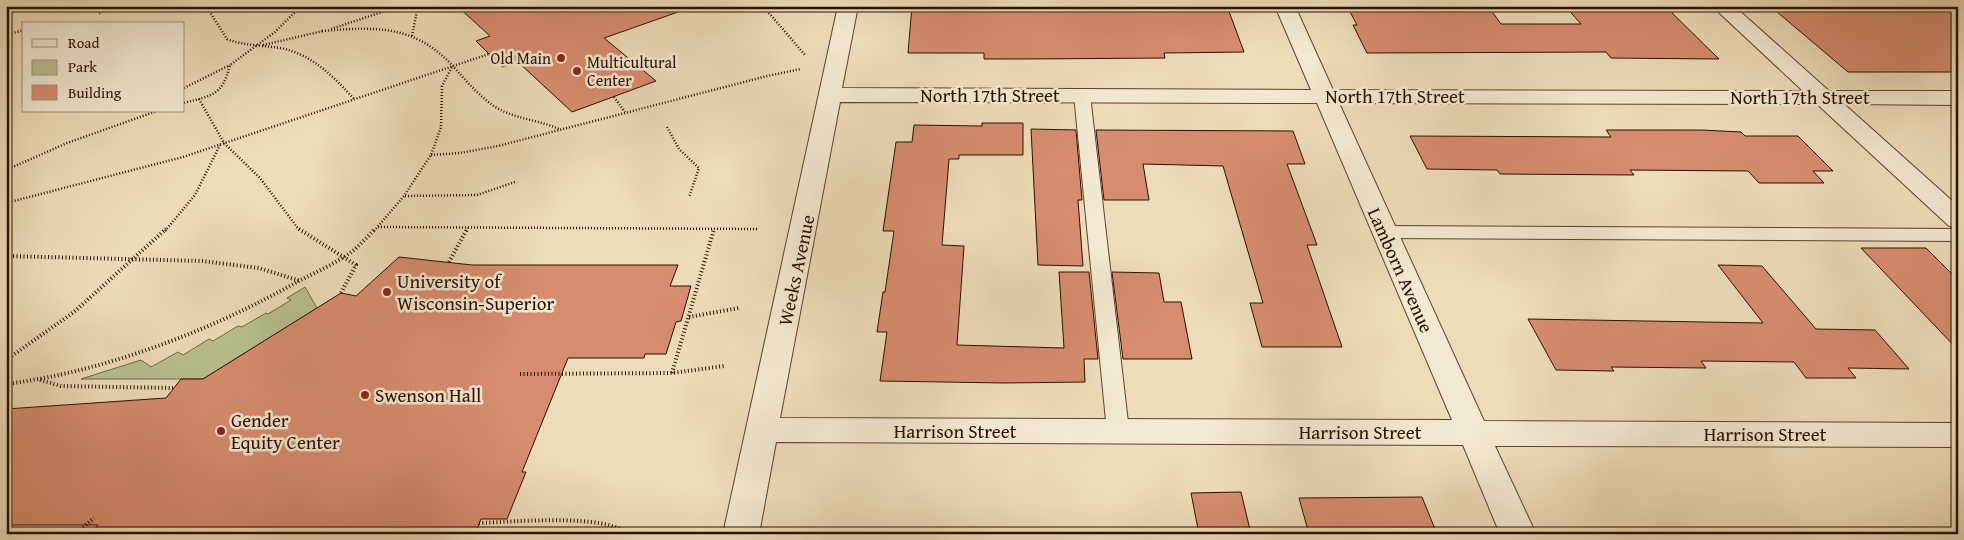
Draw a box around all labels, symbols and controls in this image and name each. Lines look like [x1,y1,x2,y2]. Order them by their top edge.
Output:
legend [22,22,185,112]
text: Road [68,32,99,53]
place label: Old Main [491,46,551,70]
place label: Multicultural Center [587,50,677,92]
marker: Old Main [555,52,567,64]
text: Park [68,56,97,77]
marker: Multicultural Center [571,65,583,77]
street label: North 17th Street [920,81,1060,109]
text: Building [68,82,122,103]
street label: North 17th Street [1325,82,1465,110]
street label: North 17th Street [1730,83,1870,111]
street label: Lamborn Avenue [1361,203,1441,337]
street label: Weeks Avenue [771,212,821,328]
place label: University of Wisconsin-Superior [397,267,554,317]
marker: University of Wisconsin-Superior [381,286,393,298]
place label: Swenson Hall [375,381,481,409]
marker: Swenson Hall [359,389,371,401]
place label: Gender Equity Center [231,406,340,456]
street label: Harrison Street [894,417,1017,445]
street label: Harrison Street [1299,418,1422,446]
street label: Harrison Street [1704,420,1827,448]
marker: Gender Equity Center [215,425,227,437]

